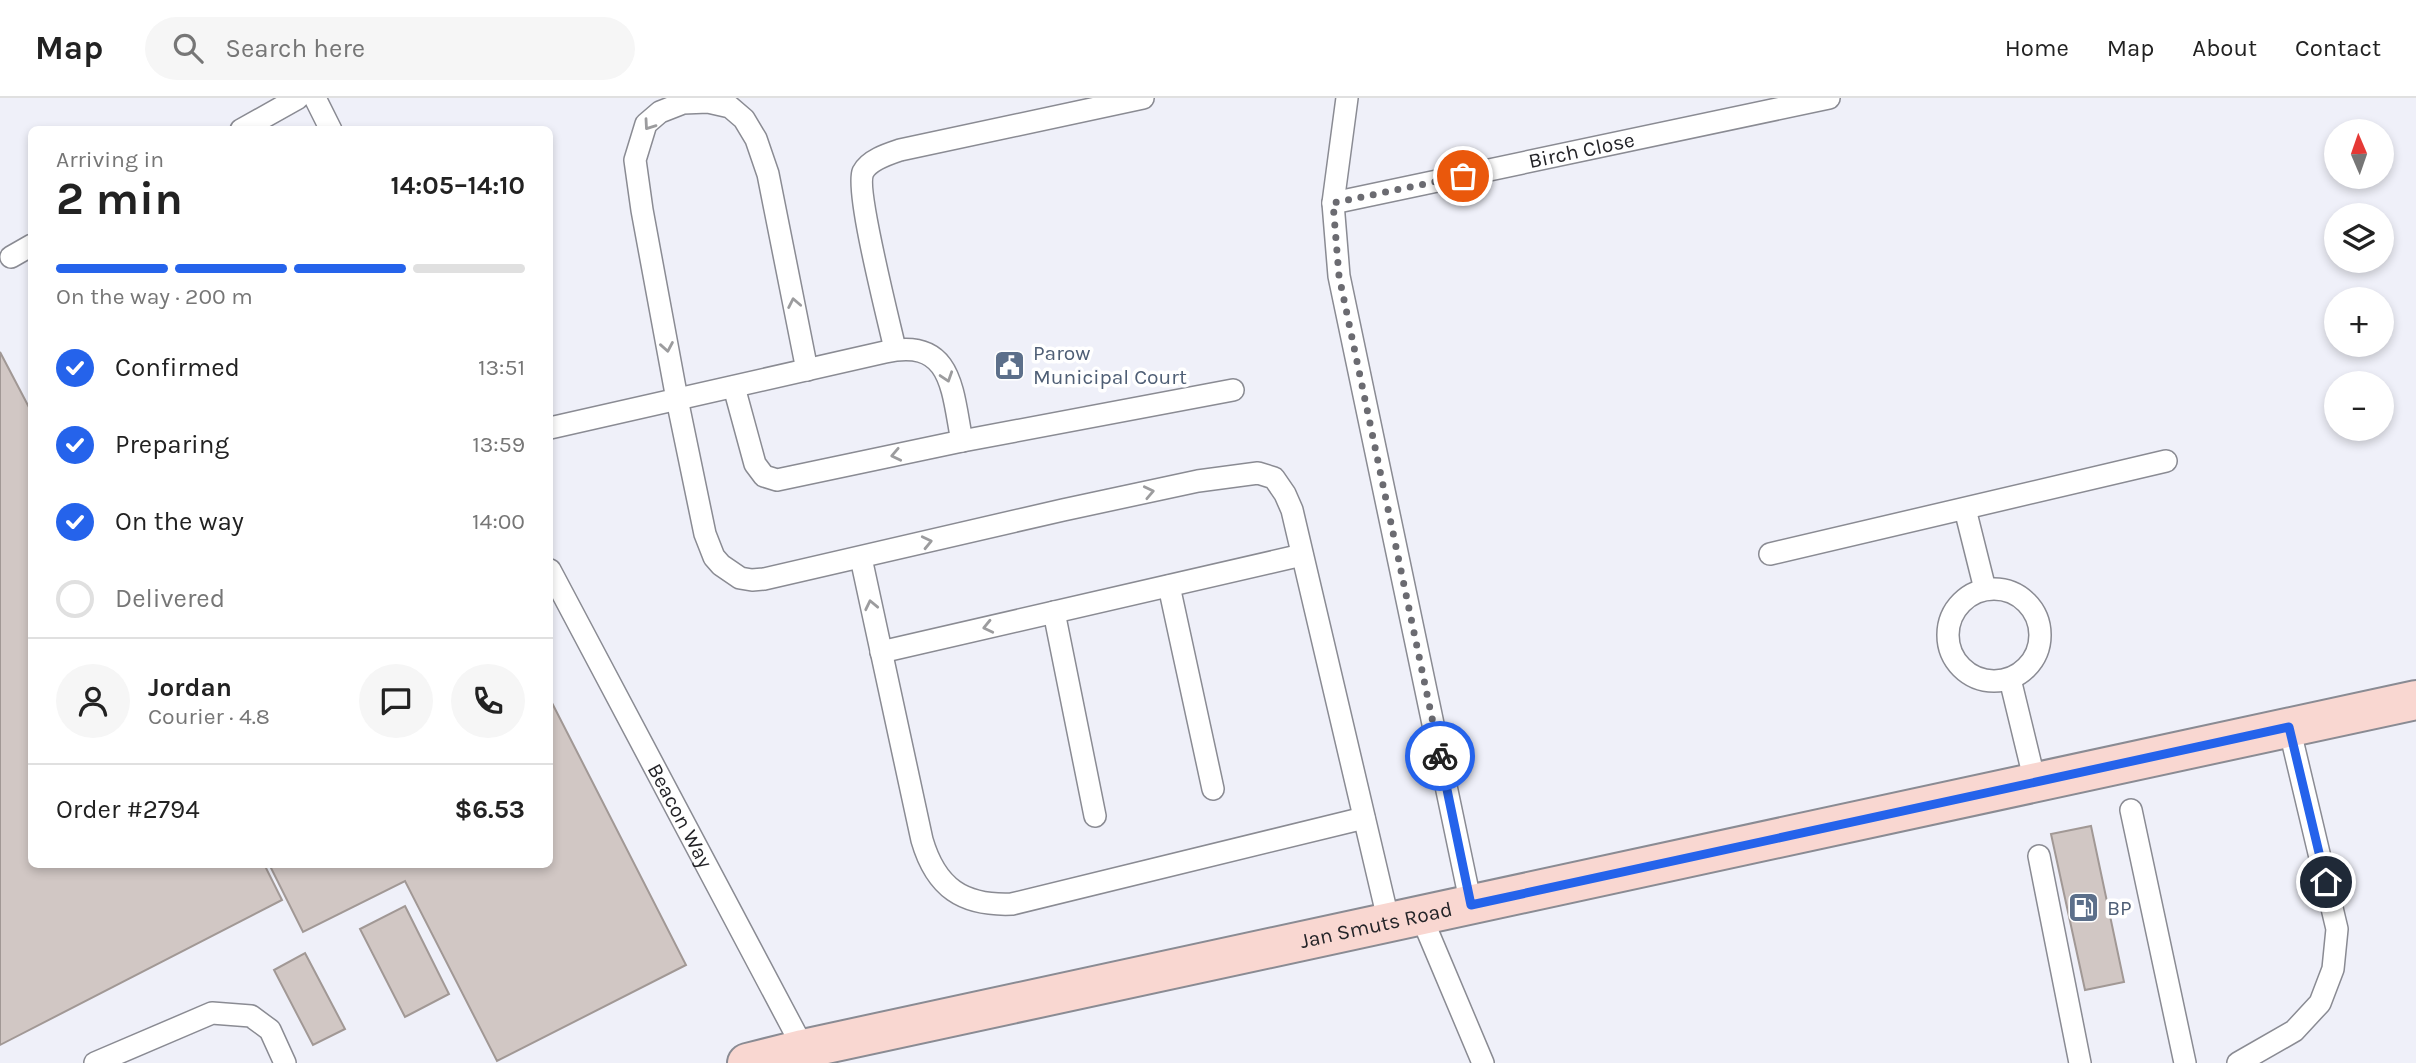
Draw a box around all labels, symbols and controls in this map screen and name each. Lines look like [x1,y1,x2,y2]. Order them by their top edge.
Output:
search box [145,17,635,80]
text: Map [35,29,103,67]
icon: search [169,29,207,67]
text: Search here [225,33,365,64]
text: Home [2005,34,2069,62]
text: Map [2107,34,2154,62]
text: About [2192,34,2257,62]
text: Contact [2295,34,2381,62]
one-way arrow [645,118,657,130]
north arrow [2324,119,2394,189]
map controls [2324,119,2394,441]
street label: Birch Close [1526,128,1637,173]
text: Arriving in [56,146,164,173]
pin [1433,146,1493,206]
icon: bag [1444,157,1482,195]
text: 14:05–14:10 [391,170,525,201]
text: 2 min [56,172,183,226]
button: layers [2324,203,2394,273]
text: On the way · 200 m [56,283,253,310]
button: + [2324,287,2394,357]
one-way arrow [787,297,802,309]
one-way arrow [659,341,674,353]
place label: Parow Municipal Court [1033,341,1187,389]
public building icon: Parow Municipal Court [993,348,1027,382]
icon: check [56,349,94,387]
text: Confirmed [115,352,240,383]
text: 13:51 [478,354,525,381]
one-way arrow [939,371,953,383]
button: − [2324,371,2394,441]
icon: check [56,426,94,464]
text: Preparing [115,429,229,460]
text: 13:59 [472,431,525,458]
one-way arrow [890,447,902,462]
one-way arrow [1143,485,1155,500]
icon: check [56,503,94,541]
text: On the way [115,506,244,537]
text: 14:00 [472,508,525,535]
one-way arrow [921,536,933,550]
text: Delivered [115,583,225,614]
one-way arrow [864,599,879,611]
one-way arrow [982,619,994,633]
button: person [56,664,130,738]
button: chat [359,664,433,738]
button: phone [451,664,525,738]
text: Jordan [148,672,232,703]
text: Courier · 4.8 [148,703,270,730]
courier [1405,721,1475,791]
icon: bike [1421,737,1459,775]
street label: Beacon Way [643,759,718,872]
text: Order #2794 [56,794,200,825]
text: $6.53 [454,794,525,825]
pin [2296,852,2356,912]
icon: home [2307,863,2345,901]
fuel station icon: BP [2067,891,2101,925]
place label: BP [2107,896,2132,920]
street label: Jan Smuts Road [1298,897,1454,953]

